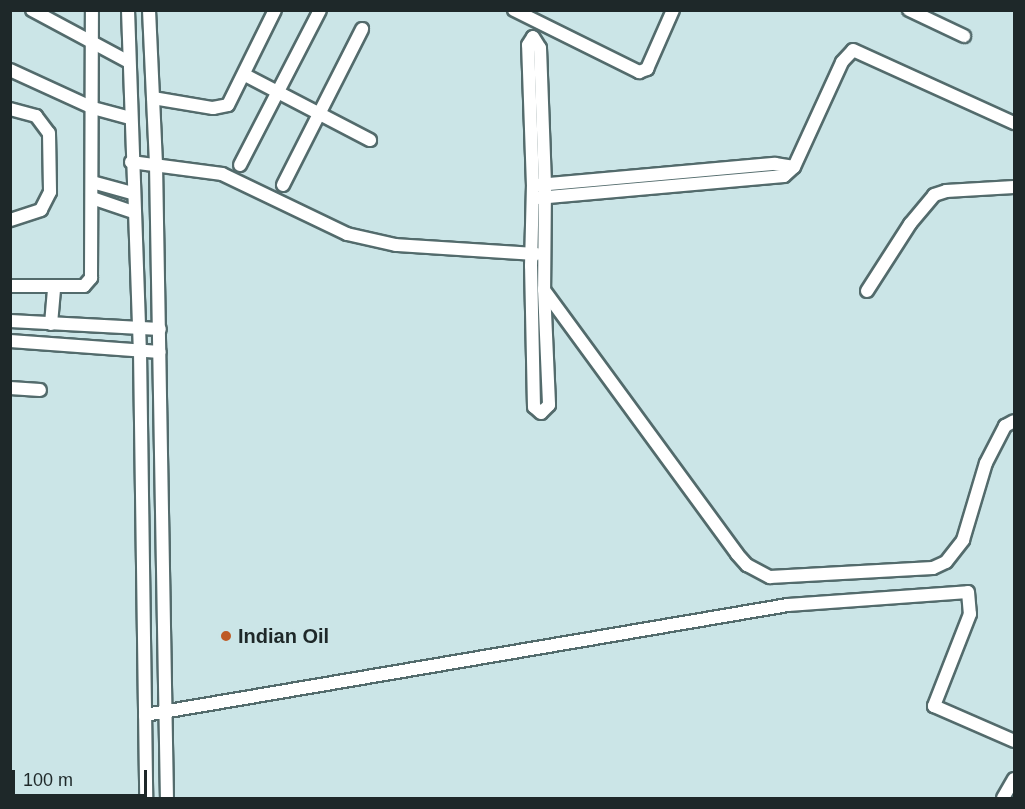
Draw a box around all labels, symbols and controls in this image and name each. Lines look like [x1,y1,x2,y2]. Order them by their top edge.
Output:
place label: Indian Oil [238,624,329,648]
marker: Indian Oil [219,629,233,643]
scale bar [15,758,150,796]
text: 100 m [23,770,73,790]

